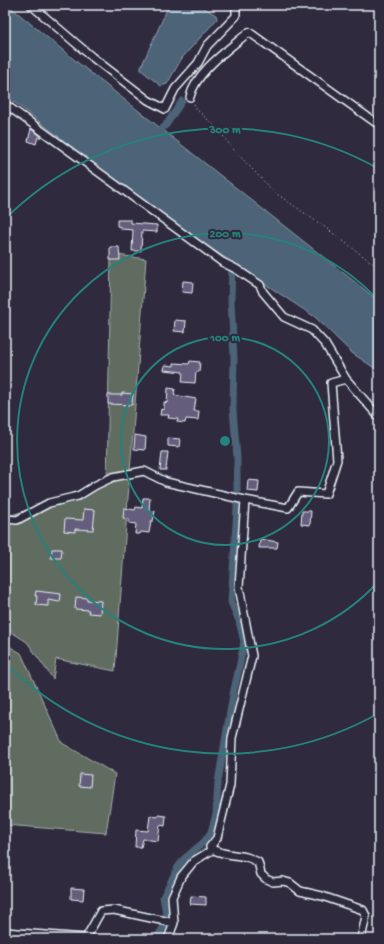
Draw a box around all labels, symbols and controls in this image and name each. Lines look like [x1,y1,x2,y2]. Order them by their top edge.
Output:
text: 300 m [208,124,241,138]
text: 200 m [210,228,241,242]
text: 100 m [209,332,240,346]
centre of rings [218,434,232,448]

